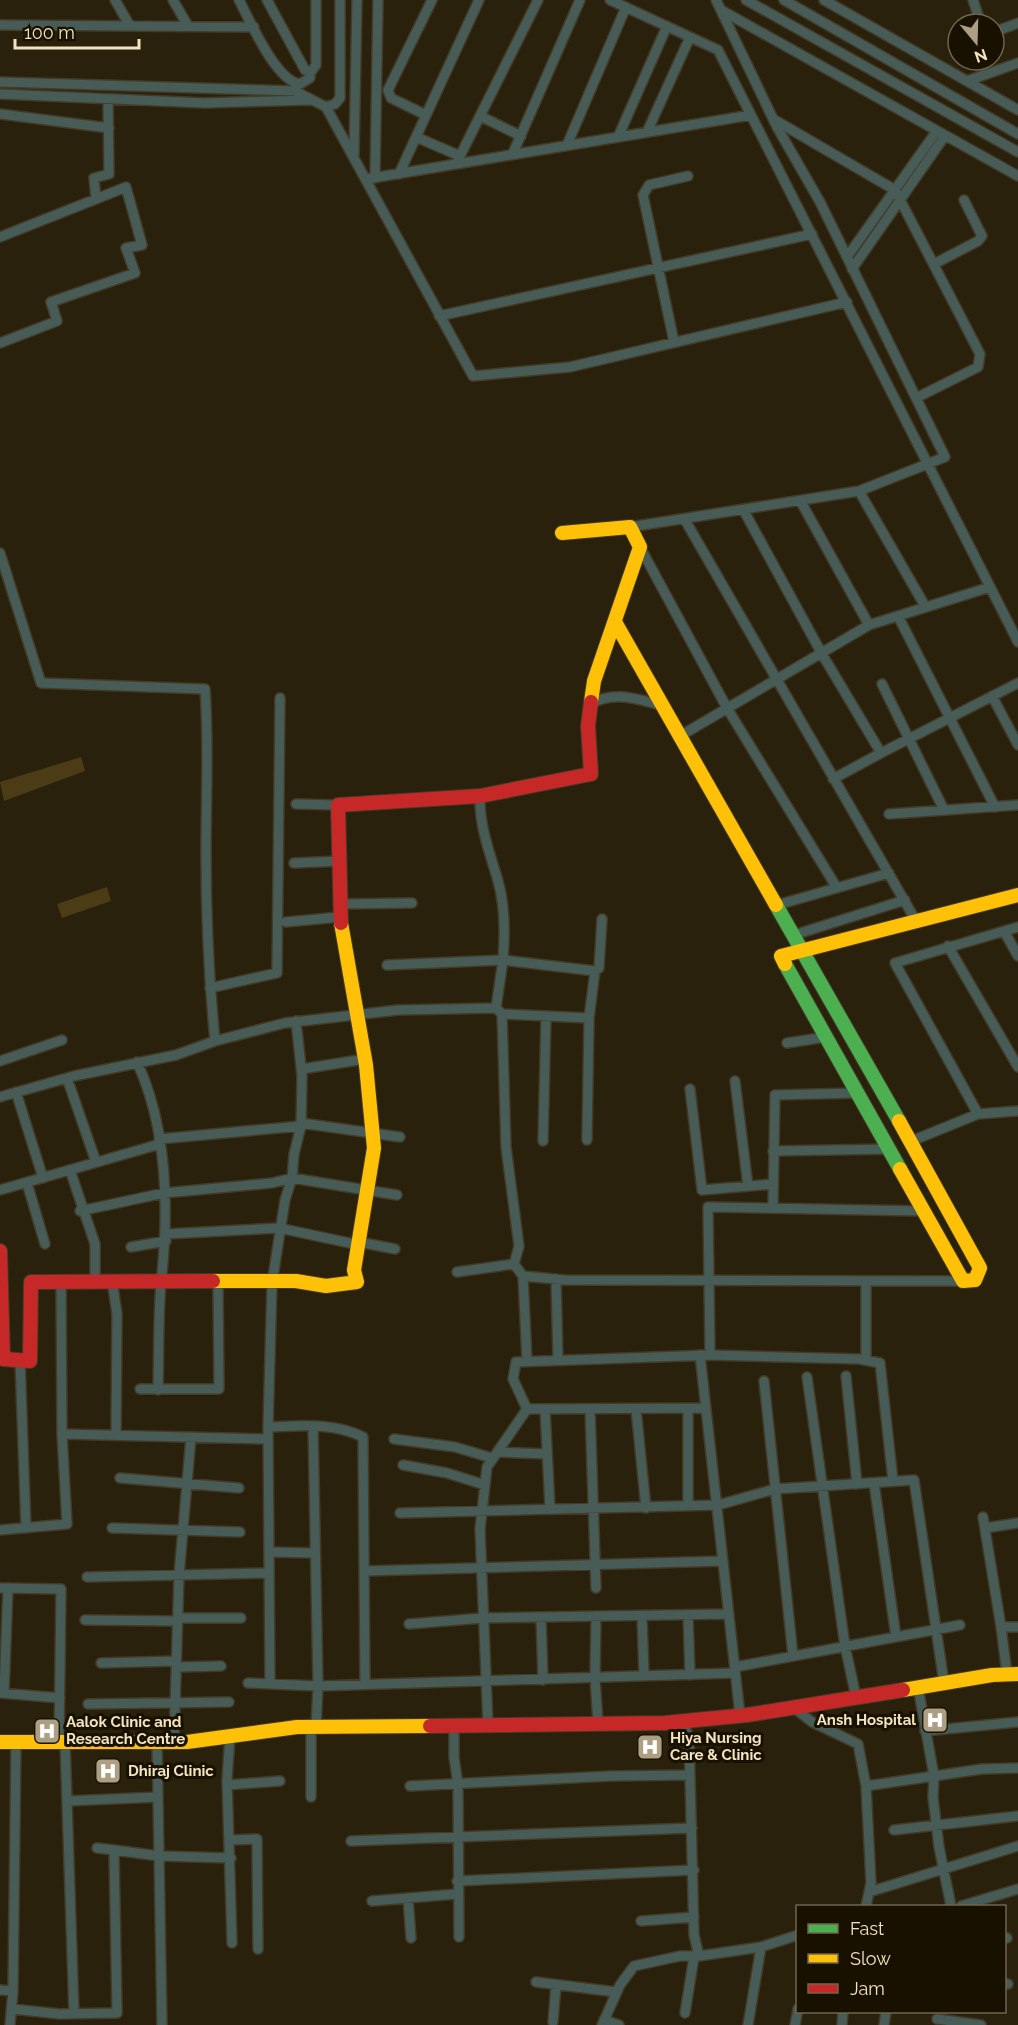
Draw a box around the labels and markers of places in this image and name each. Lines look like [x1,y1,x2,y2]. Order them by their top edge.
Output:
hospital icon: Ansh Hospital [920,1705,950,1735]
place label: Ansh Hospital [817,1711,916,1729]
place label: Aalok Clinic and Research Centre [66,1713,185,1748]
hospital icon: Aalok Clinic and Research Centre [32,1716,62,1746]
place label: Hiya Nursing Care & Clinic [670,1729,762,1764]
hospital icon: Hiya Nursing Care & Clinic [635,1732,665,1762]
hospital icon: Dhiraj Clinic [93,1756,123,1786]
place label: Dhiraj Clinic [128,1762,214,1780]

